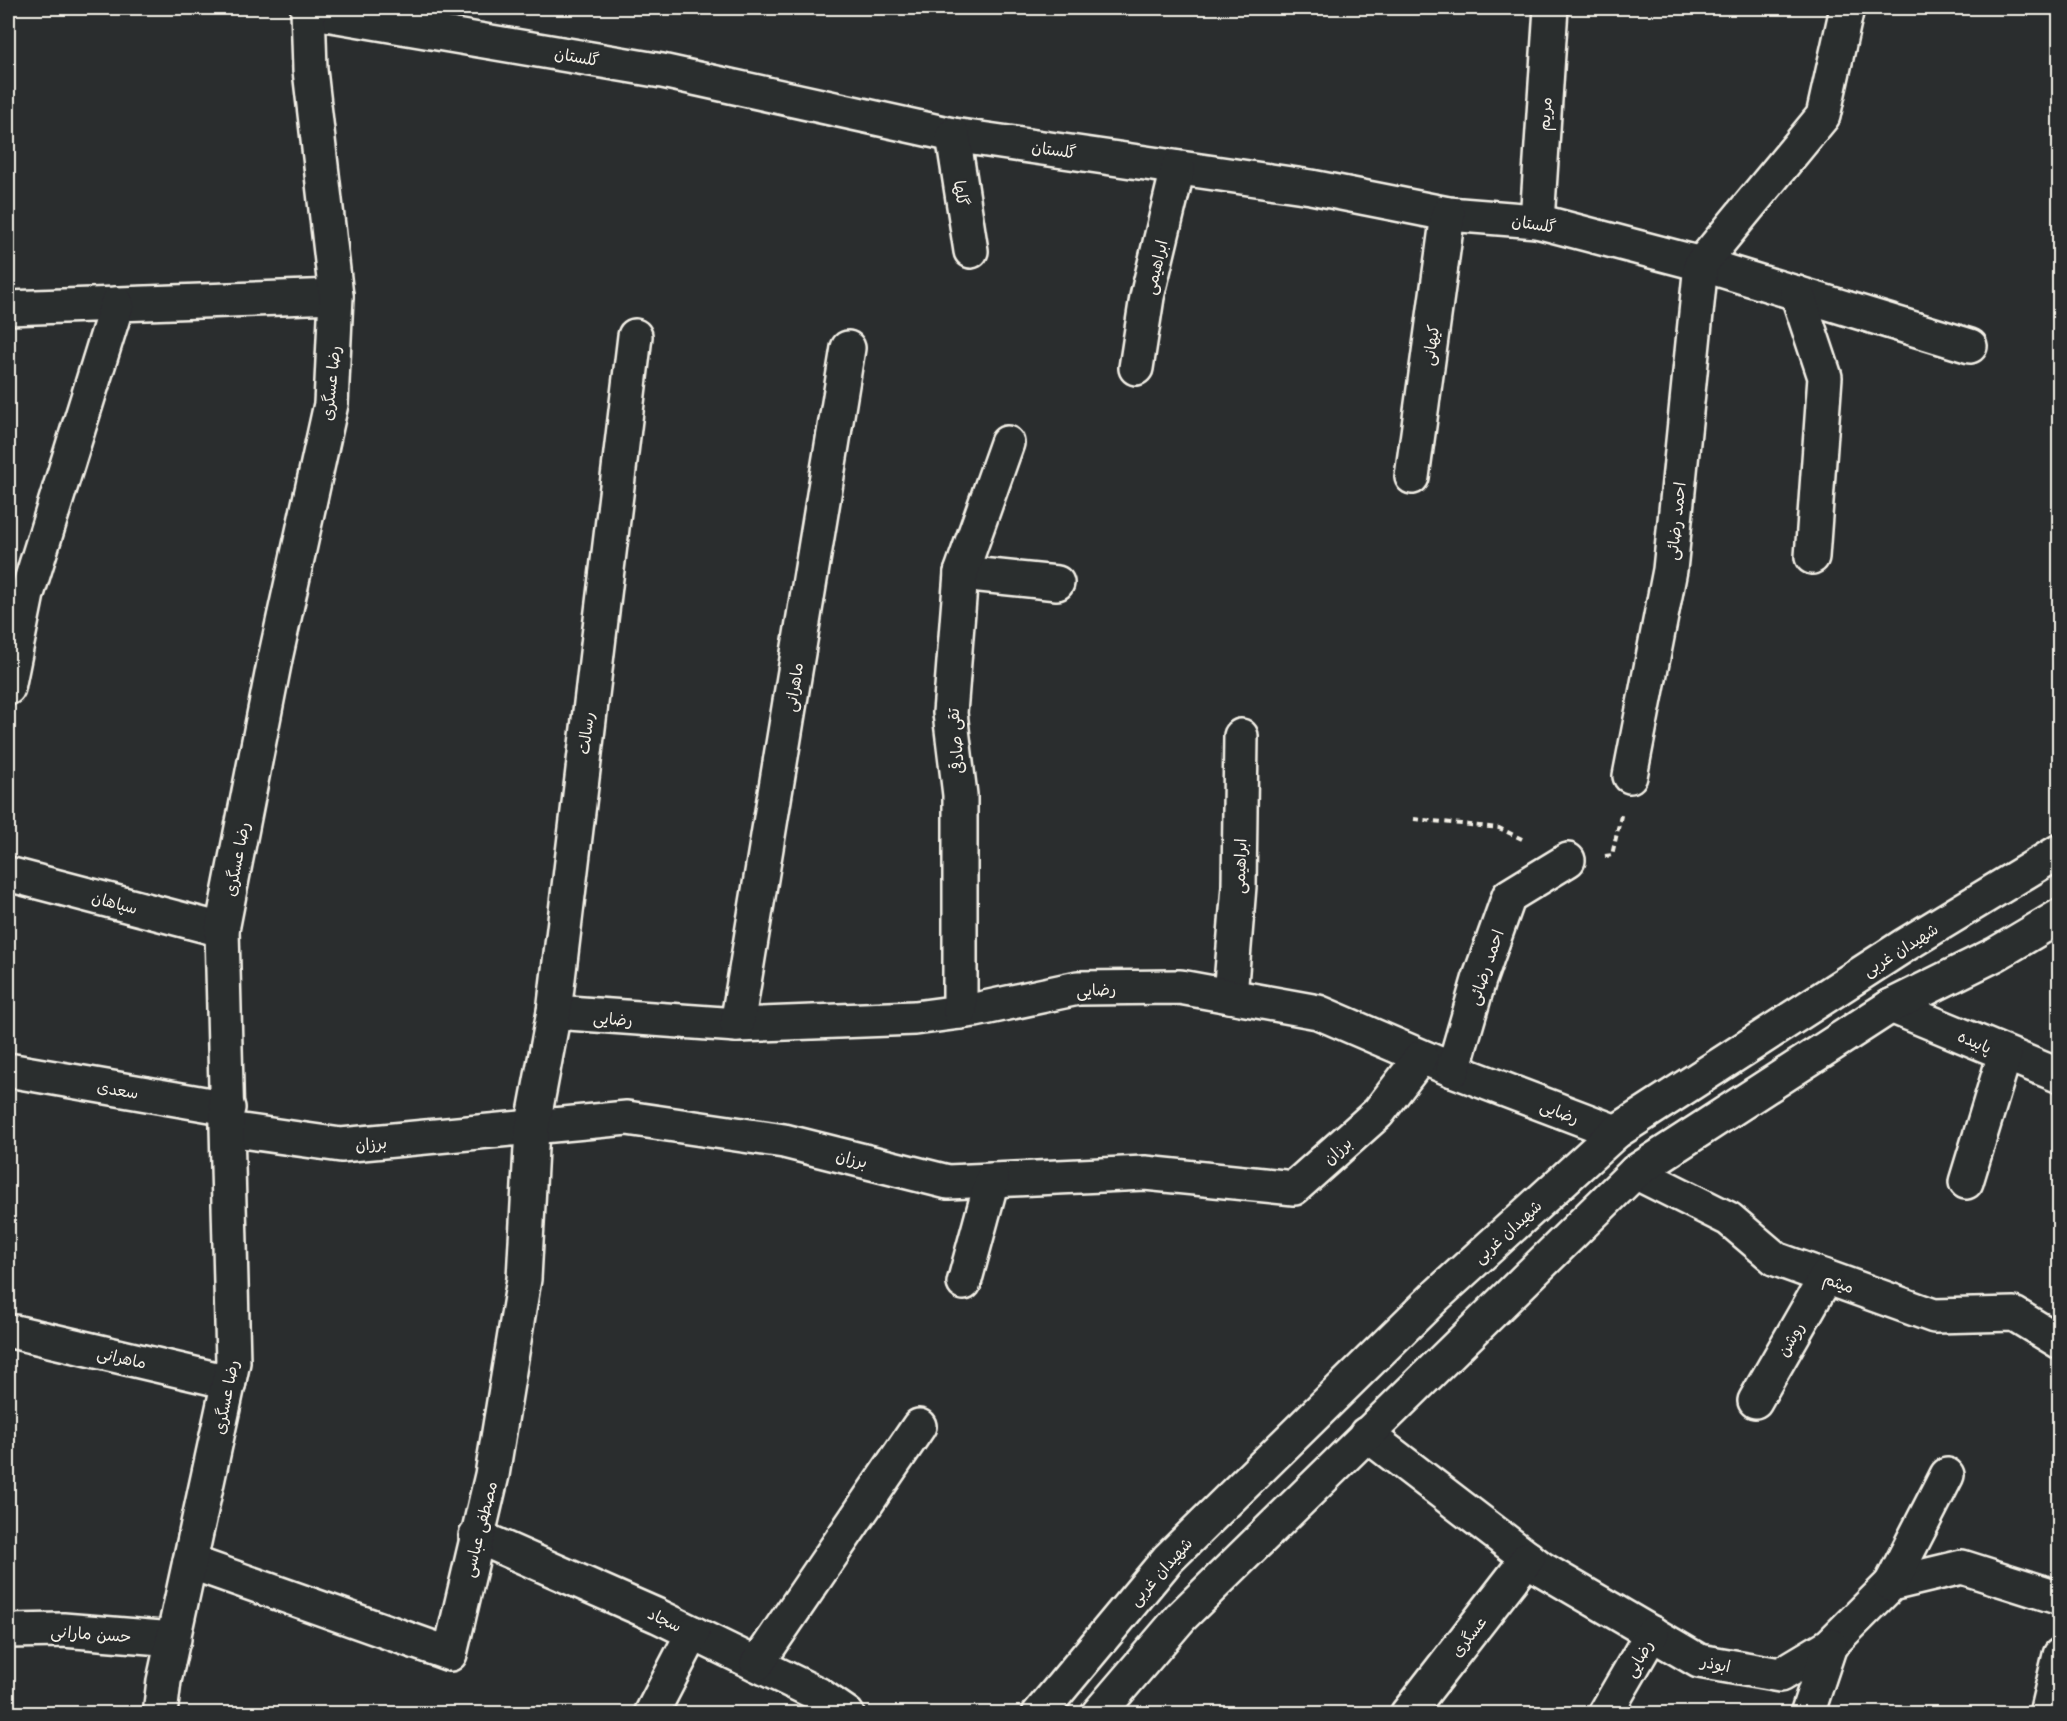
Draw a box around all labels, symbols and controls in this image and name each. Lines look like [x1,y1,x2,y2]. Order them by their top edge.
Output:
street label: گلستان [553,42,601,70]
street label: مریم [1532,96,1559,132]
street label: گلستان [1030,135,1078,163]
street label: گلها [950,179,974,207]
street label: گلستان [1510,209,1558,237]
street label: ابراهیمی [1139,238,1172,297]
street label: کیهانی [1417,323,1444,367]
street label: رضا عسگری [316,344,344,422]
street label: احمد رضائی [1660,481,1691,561]
street label: ماهرانی [779,661,808,713]
street label: تقی صادقی [942,707,969,775]
street label: رسالت [572,710,598,756]
street label: رضا عسگری [218,820,254,898]
street label: ابراهیمی [1228,838,1251,894]
street label: سپاهان [90,886,140,919]
street label: شهیدان غربی [1858,918,1942,981]
street label: احمد رضائی [1462,926,1509,1008]
street label: رضایی [1076,977,1117,1002]
street label: رضایی [592,1006,634,1031]
street label: پابیده [1955,1025,1995,1058]
street label: سعدی [96,1075,140,1103]
street label: رضایی [1537,1094,1582,1129]
street label: برزان [354,1131,388,1155]
street label: برزان [1318,1132,1356,1168]
street label: برزان [834,1144,870,1172]
street label: شهیدان غربی [1468,1195,1546,1268]
street label: میثم [1820,1267,1857,1300]
street label: روشن [1772,1318,1808,1360]
street label: ماهرانی [95,1341,149,1374]
street label: رضا عسگری [207,1358,243,1436]
street label: مصطفی عباسی [457,1479,502,1579]
street label: شهیدان غربی [1124,1532,1197,1610]
street label: سجاد [645,1602,685,1636]
street label: عسگری [1445,1611,1491,1661]
street label: حسن مارانی [50,1620,132,1647]
street label: رضایی [1619,1635,1658,1681]
street label: ابوذر [1697,1649,1733,1677]

